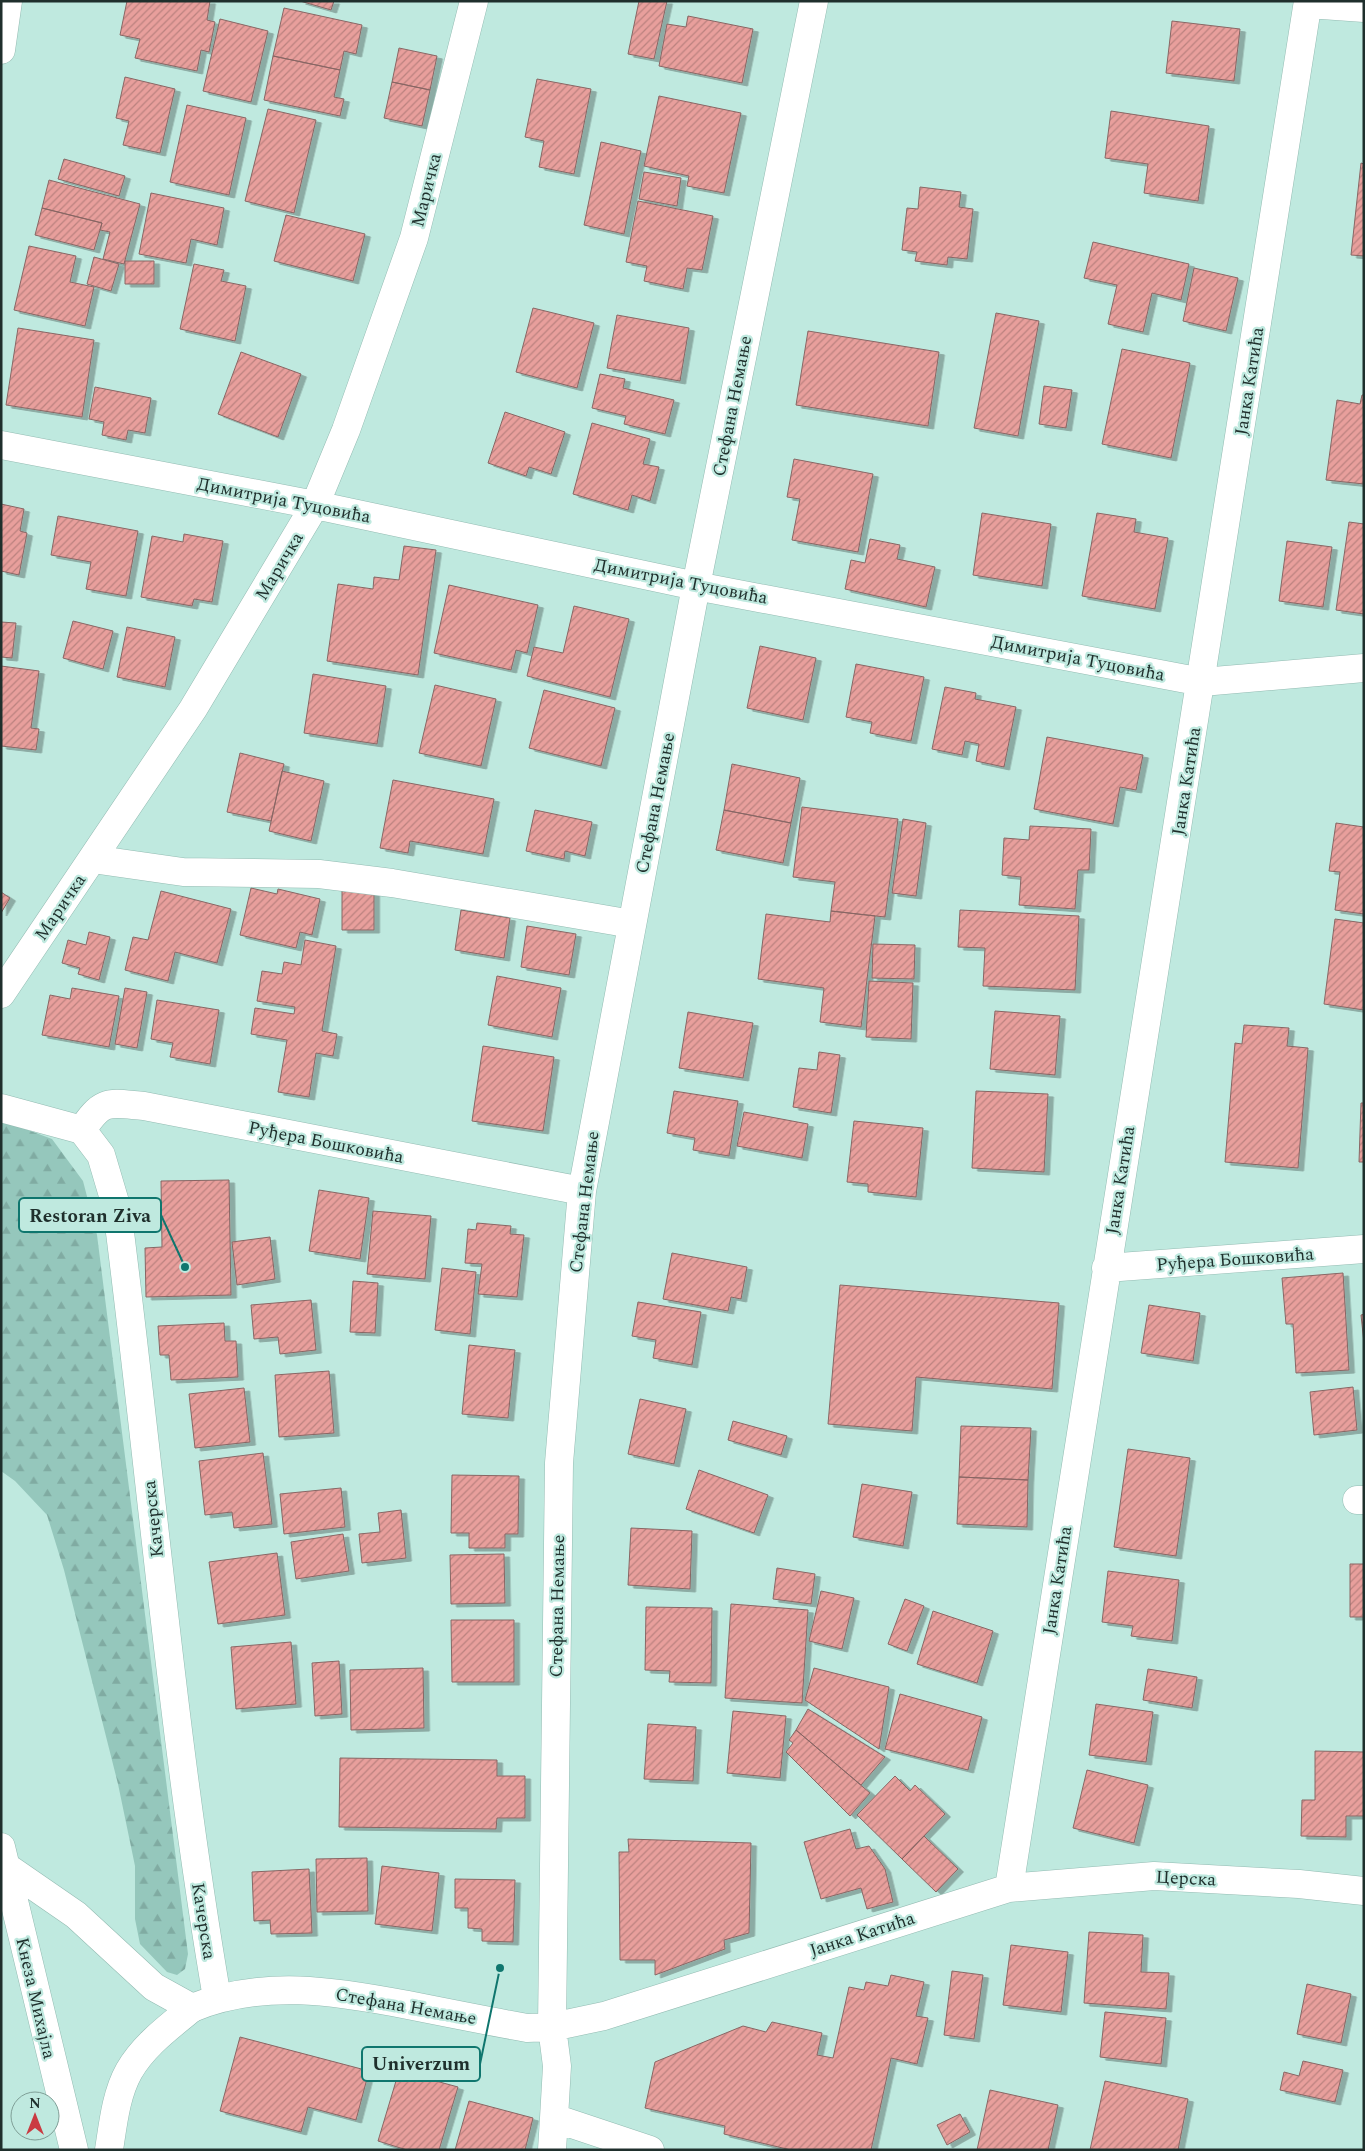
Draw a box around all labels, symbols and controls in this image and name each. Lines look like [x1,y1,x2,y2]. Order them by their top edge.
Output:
street label: Маричка [404,150,449,230]
street label: Јанка Катића [1228,325,1271,437]
street label: Стефана Немање [706,333,759,479]
street label: Димитрија Туцовића [195,470,373,531]
street label: Маричка [248,527,311,606]
street label: Димитрија Туцовића [592,551,770,612]
street label: Димитрија Туцовића [989,628,1167,689]
street label: Јанка Катића [1165,725,1208,837]
street label: Стефана Немање [629,730,682,876]
street label: Маричка [28,868,93,946]
street label: Руђера Бошковића [246,1114,406,1171]
street label: Јанка Катића [1099,1124,1142,1236]
street label: Стефана Немање [562,1130,607,1275]
callout: Restoran Ziva [19,1198,161,1232]
text: Restoran Ziva [29,1202,151,1231]
street label: Руђера Бошковића [1155,1241,1315,1278]
street label: Качерска [136,1479,171,1559]
street label: Јанка Катића [1036,1524,1079,1636]
street label: Стефана Немање [543,1534,572,1678]
street label: Церска [1155,1863,1217,1894]
street label: Качерска [184,1881,223,1962]
street label: Јанка Катића [806,1905,918,1964]
street label: Кнеза Михајла [8,1935,63,2062]
street label: Стефана Немање [333,1981,479,2032]
callout: Univerzum [362,2047,480,2081]
text: Univerzum [372,2050,470,2079]
north arrow [10,2091,60,2141]
text: N [29,2093,41,2114]

